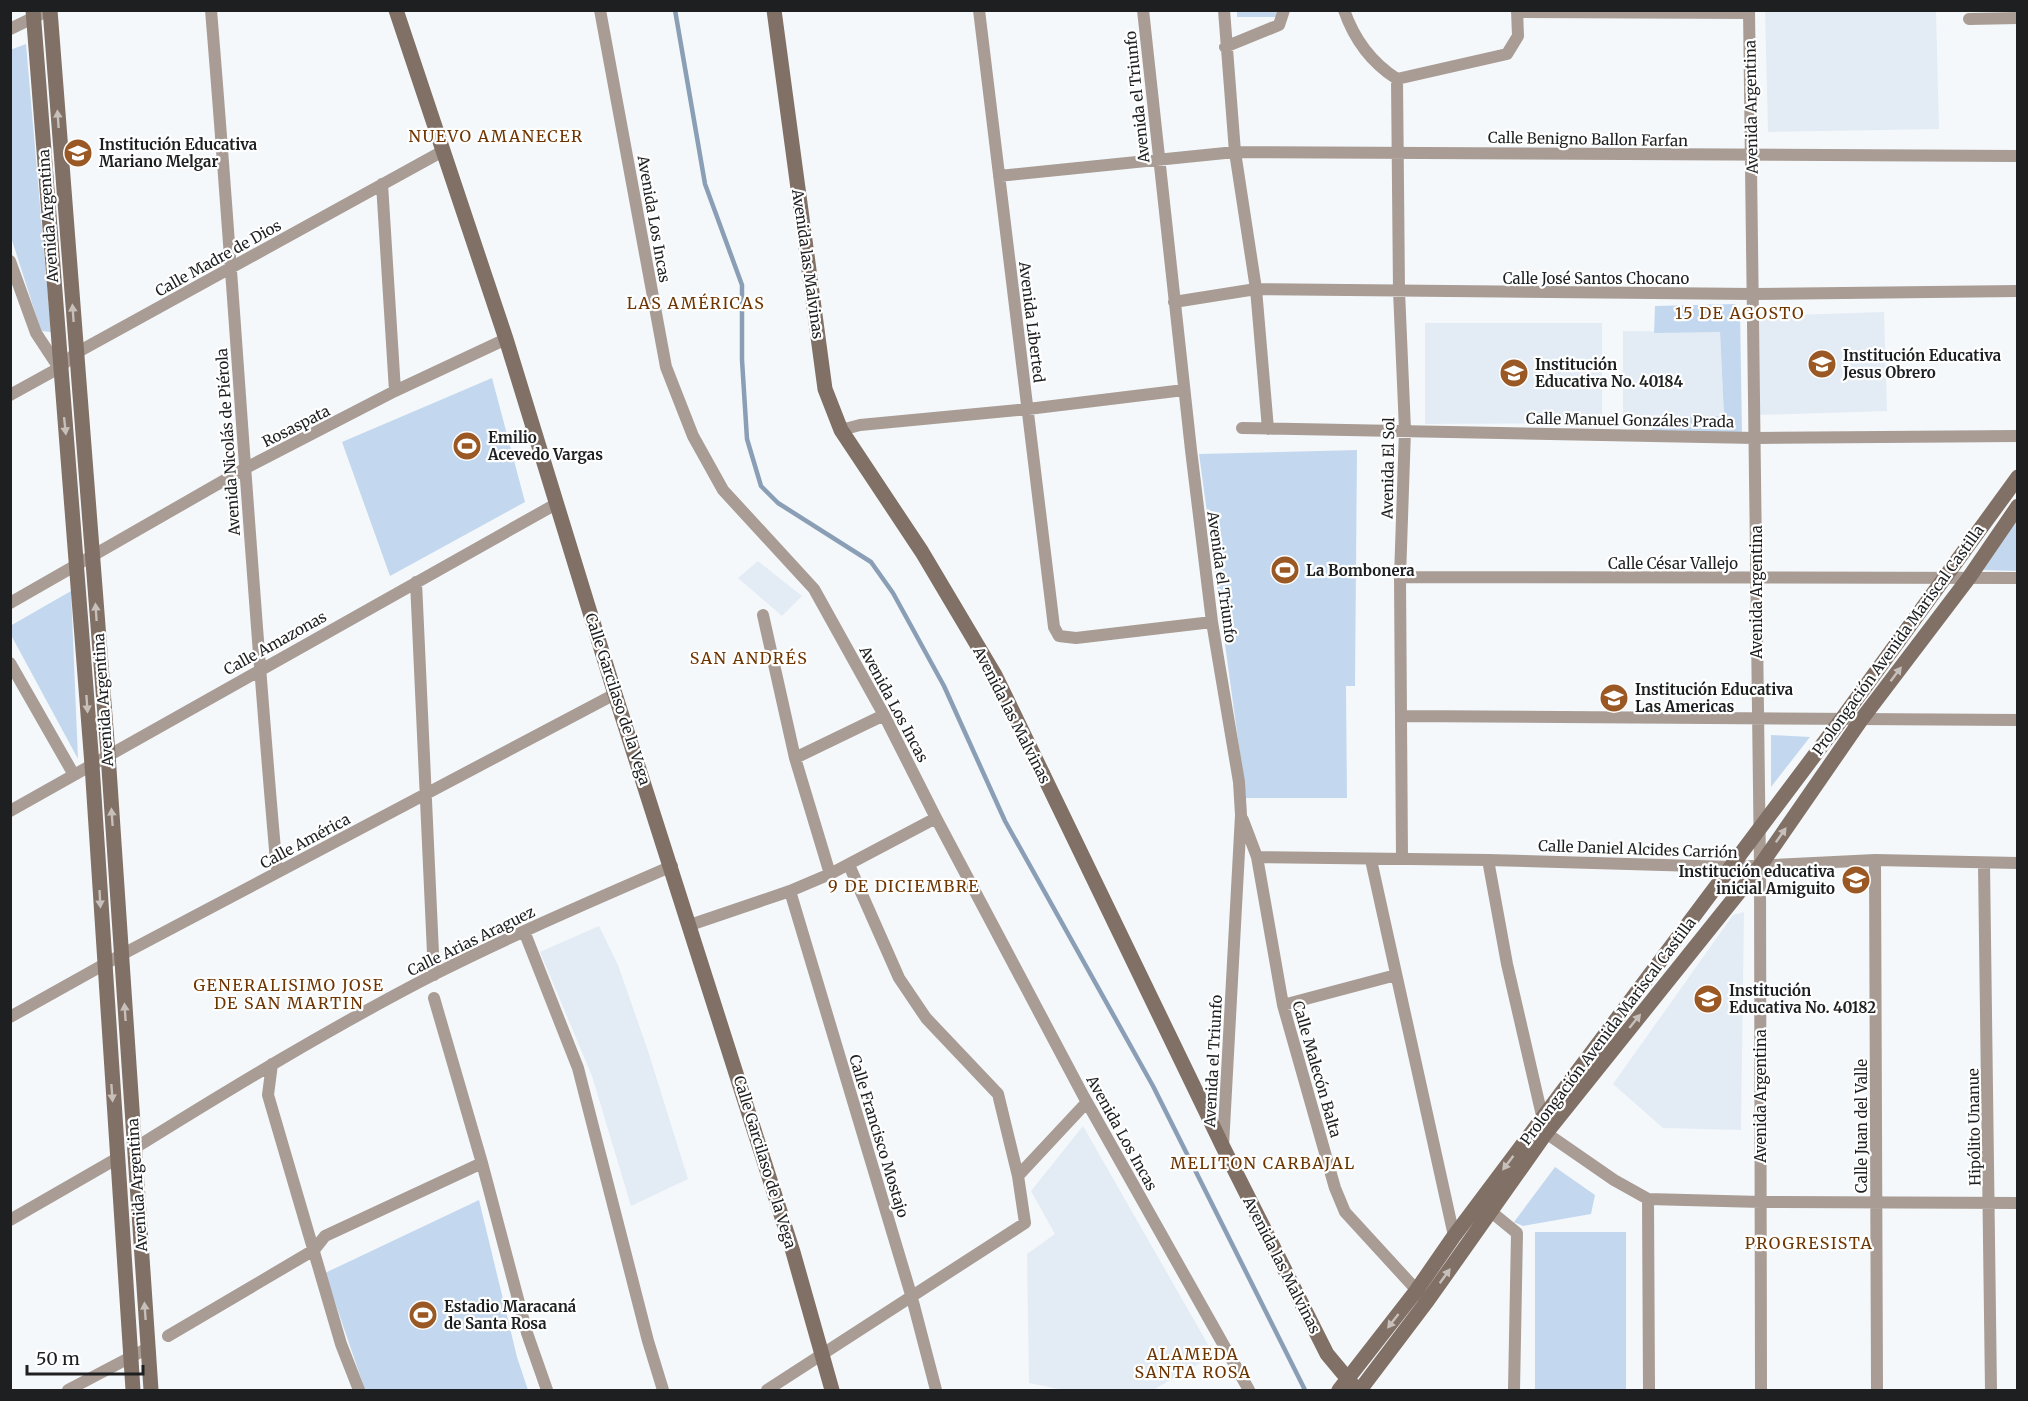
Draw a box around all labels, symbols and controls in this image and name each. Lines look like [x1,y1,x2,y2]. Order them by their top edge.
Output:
street label: Avenida el Triunfo [1121,30,1153,165]
street label: Avenida Argentina [1740,40,1762,175]
one-way arrow [53,109,63,128]
district label: NUEVO AMANECER [408,126,584,146]
street label: Calle Benigno Ballon Farfan [1488,128,1688,150]
place label: Institución Educativa Mariano Melgar [99,135,258,171]
school or university icon: Institución Educativa Mariano Melgar [62,137,94,169]
street label: Avenida Argentina [34,149,62,284]
street label: Avenida Los Incas [633,153,675,284]
street label: Avenida las Malvinas [788,187,828,340]
street label: Calle Madre de Dios [152,215,284,301]
street label: Avenida Liberted [1015,259,1049,384]
street label: Calle José Santos Chocano [1503,269,1690,288]
district label: LAS AMÉRICAS [627,293,765,313]
district label: 15 DE AGOSTO [1675,303,1805,323]
one-way arrow [68,304,78,323]
place label: Institución Educativa Jesus Obrero [1842,346,2002,382]
street label: Avenida Nicolás de Piérola [212,348,244,537]
school or university icon: Institución Educativa Jesus Obrero [1806,348,1838,380]
place label: Institución Educativa No. 40184 [1535,355,1684,391]
school or university icon: Institución Educativa No. 40184 [1498,357,1530,389]
street label: Rosaspata [259,401,333,451]
street label: Calle Manuel Gonzáles Prada [1526,409,1734,431]
one-way arrow [60,416,69,435]
street label: Avenida El Sol [1378,417,1398,520]
place label: Emilio Acevedo Vargas [487,428,603,464]
sports icon: Emilio Acevedo Vargas [451,430,483,462]
street label: Avenida el Triunfo [1203,509,1241,644]
street label: Prolongación Avenida Mariscal Castilla [1808,521,1988,759]
street label: Avenida Argentina [1747,525,1766,660]
sports icon: La Bombonera [1269,554,1301,586]
street label: Calle César Vallejo [1608,554,1738,573]
place label: La Bombonera [1306,561,1415,580]
one-way arrow [92,603,101,622]
street label: Calle Amazonas [220,607,330,679]
street label: Calle Garcilaso de la Vega [581,611,655,787]
street label: Avenida Argentina [89,633,117,768]
street label: Avenida Los Incas [855,642,933,765]
street label: Avenida las Malvinas [969,642,1055,787]
district label: SAN ANDRÉS [690,648,808,668]
one-way arrow [1890,666,1902,682]
place label: Institución Educativa Las Americas [1635,680,1794,716]
school or university icon: Institución Educativa Las Americas [1598,682,1630,714]
one-way arrow [82,695,92,714]
one-way arrow [107,808,116,827]
street label: Calle América [257,809,353,873]
one-way arrow [1776,826,1787,843]
street label: Calle Daniel Alcides Carrión [1538,836,1738,862]
place label: Institución educativa inicial Amiguito [1678,862,1836,898]
school or university icon: Institución educativa inicial Amiguito [1840,864,1872,896]
district label: 9 DE DICIEMBRE [828,876,980,896]
one-way arrow [95,889,104,908]
street label: Calle Arias Araguez [404,902,538,980]
street label: Prolongación Avenida Mariscal Castilla [1516,913,1700,1149]
district label: GENERALISIMO JOSE DE SAN MARTIN [194,975,384,1013]
place label: Institución Educativa No. 40182 [1729,981,1876,1017]
school or university icon: Institución Educativa No. 40182 [1692,983,1724,1015]
street label: Avenida el Triunfo [1200,994,1226,1129]
street label: Calle Malecón Balta [1288,999,1346,1139]
one-way arrow [120,1002,130,1021]
one-way arrow [1629,1014,1641,1029]
street label: Avenida Argentina [1751,1029,1770,1164]
street label: Calle Francisco Mostajo [845,1052,913,1220]
street label: Calle Juan del Valle [1852,1059,1871,1193]
street label: Hipólito Unanue [1963,1068,1985,1186]
street label: Avenida Los Incas [1082,1071,1162,1194]
street label: Calle Garcilaso de la Vega [730,1073,800,1251]
one-way arrow [107,1084,116,1103]
street label: Avenida Argentina [123,1118,151,1253]
district label: MELITON CARBAJAL [1170,1153,1356,1173]
one-way arrow [1502,1155,1514,1171]
street label: Avenida las Malvinas [1239,1192,1325,1337]
district label: PROGRESISTA [1745,1233,1873,1253]
one-way arrow [1439,1269,1451,1285]
place label: Estadio Maracaná de Santa Rosa [444,1297,577,1333]
sports icon: Estadio Maracaná de Santa Rosa [407,1299,439,1331]
one-way arrow [141,1302,150,1321]
one-way arrow [1387,1313,1400,1329]
scale bar [27,1338,142,1376]
district label: ALAMEDA SANTA ROSA [1135,1344,1251,1382]
text: 50 m [36,1347,80,1370]

